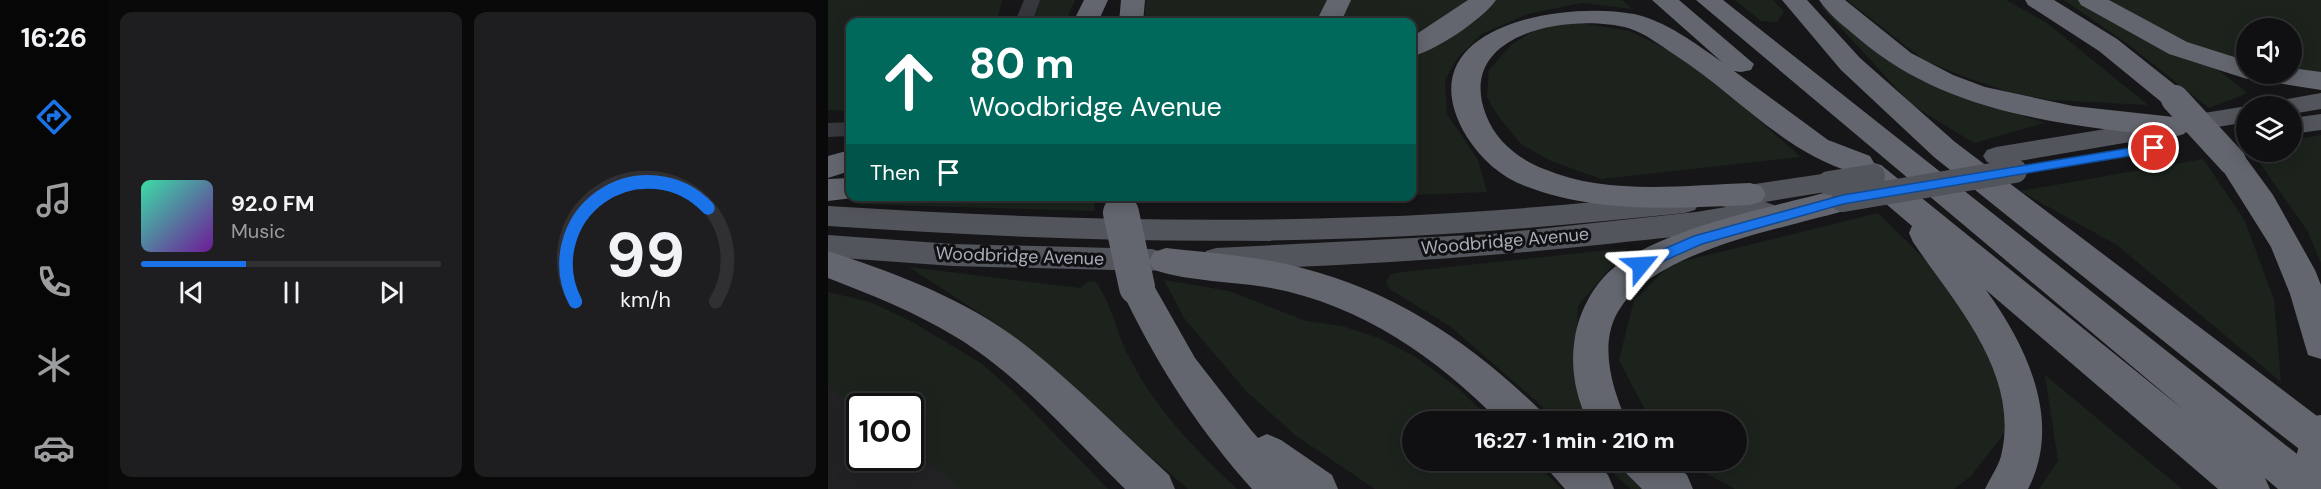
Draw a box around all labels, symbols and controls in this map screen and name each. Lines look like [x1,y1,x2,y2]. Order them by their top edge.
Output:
map controls [2236,18,2302,162]
button: sound [2236,18,2302,84]
text: 16:26 [21,20,87,55]
text: 80 m [969,36,1075,91]
icon: ahead [870,42,948,120]
text: Woodbridge Avenue [969,89,1222,124]
icon: directions [33,96,75,138]
button: layers [2236,96,2302,162]
pin [2128,122,2179,173]
icon: arrive [2137,131,2170,164]
icon: arrive [932,156,965,189]
text: Then [870,158,920,187]
icon: music [33,179,75,221]
text: 92.0 FM [231,189,315,218]
text: 99 [605,214,685,295]
text: Music [231,218,286,244]
street label: Woodbridge Avenue [1420,222,1590,260]
position arrow [1609,233,1673,297]
street label: Woodbridge Avenue [935,241,1105,271]
icon: phone [33,261,75,303]
icon: previous [175,276,208,309]
icon: pause [275,276,308,309]
icon: next [375,276,408,309]
text: km/h [620,286,670,314]
icon: climate [33,344,75,386]
speed limit sign: 100 [846,393,924,471]
text: 16:27 · 1 min · 210 m [1474,426,1675,455]
icon: car [33,427,75,469]

